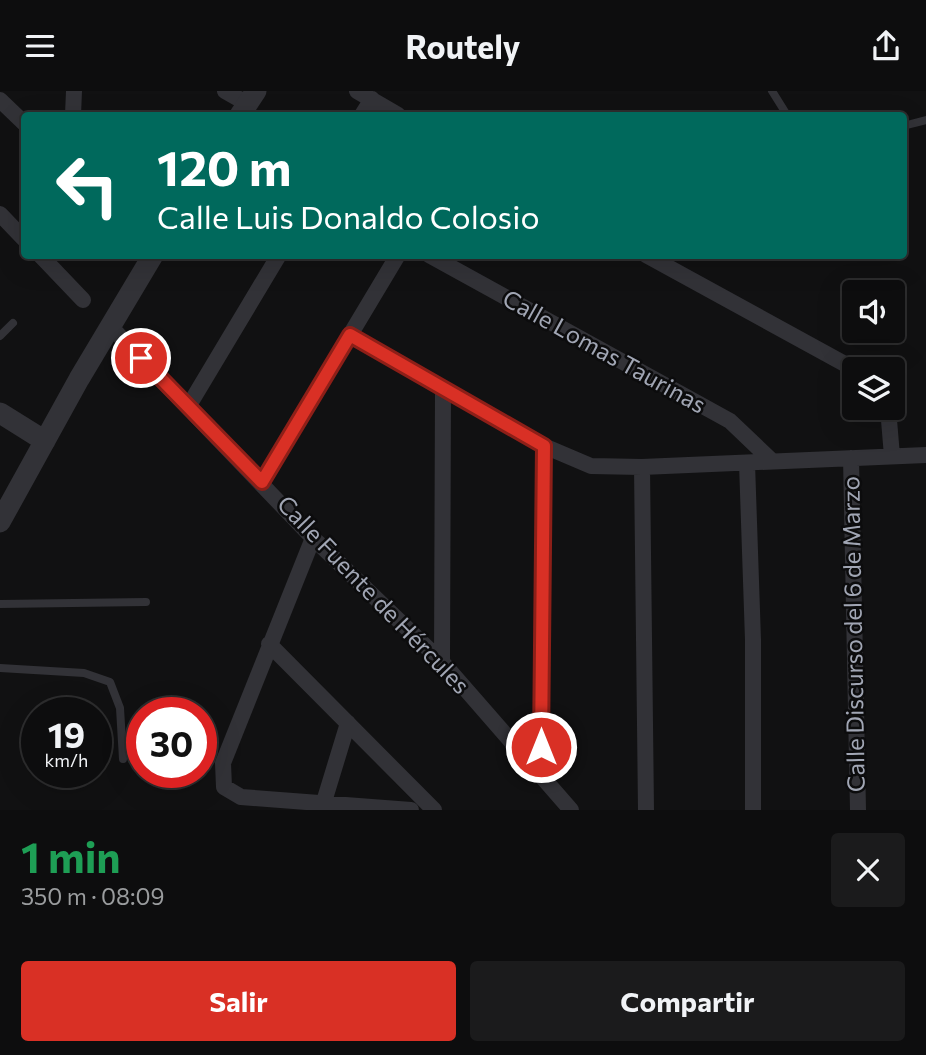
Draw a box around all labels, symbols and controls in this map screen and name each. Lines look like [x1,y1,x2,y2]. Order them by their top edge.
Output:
text: Routely [406,26,520,66]
icon: menu [21,27,59,65]
icon: share [867,27,905,65]
text: 120 m [157,136,291,196]
icon: left [42,140,133,231]
text: Calle Luis Donaldo Colosio [157,196,540,236]
map controls [842,280,905,420]
button: sound [842,280,905,343]
street label: Calle Lomas Taurinas [498,283,711,419]
pin [111,328,171,388]
icon: arrive [122,339,160,377]
button: layers [842,357,905,420]
street label: Calle Discurso del 6 de Marzo [835,476,870,792]
street label: Calle Fuente de Hércules [272,489,476,699]
speed limit sign: 30 [126,697,217,788]
position arrow [504,710,578,784]
text: 19 [48,712,85,755]
text: km/h [45,749,88,771]
text: 1 min [21,830,121,882]
button: close [831,833,905,907]
text: 350 m · 08:09 [21,882,164,910]
button: Salir [21,961,456,1041]
button: Compartir [470,961,905,1041]

